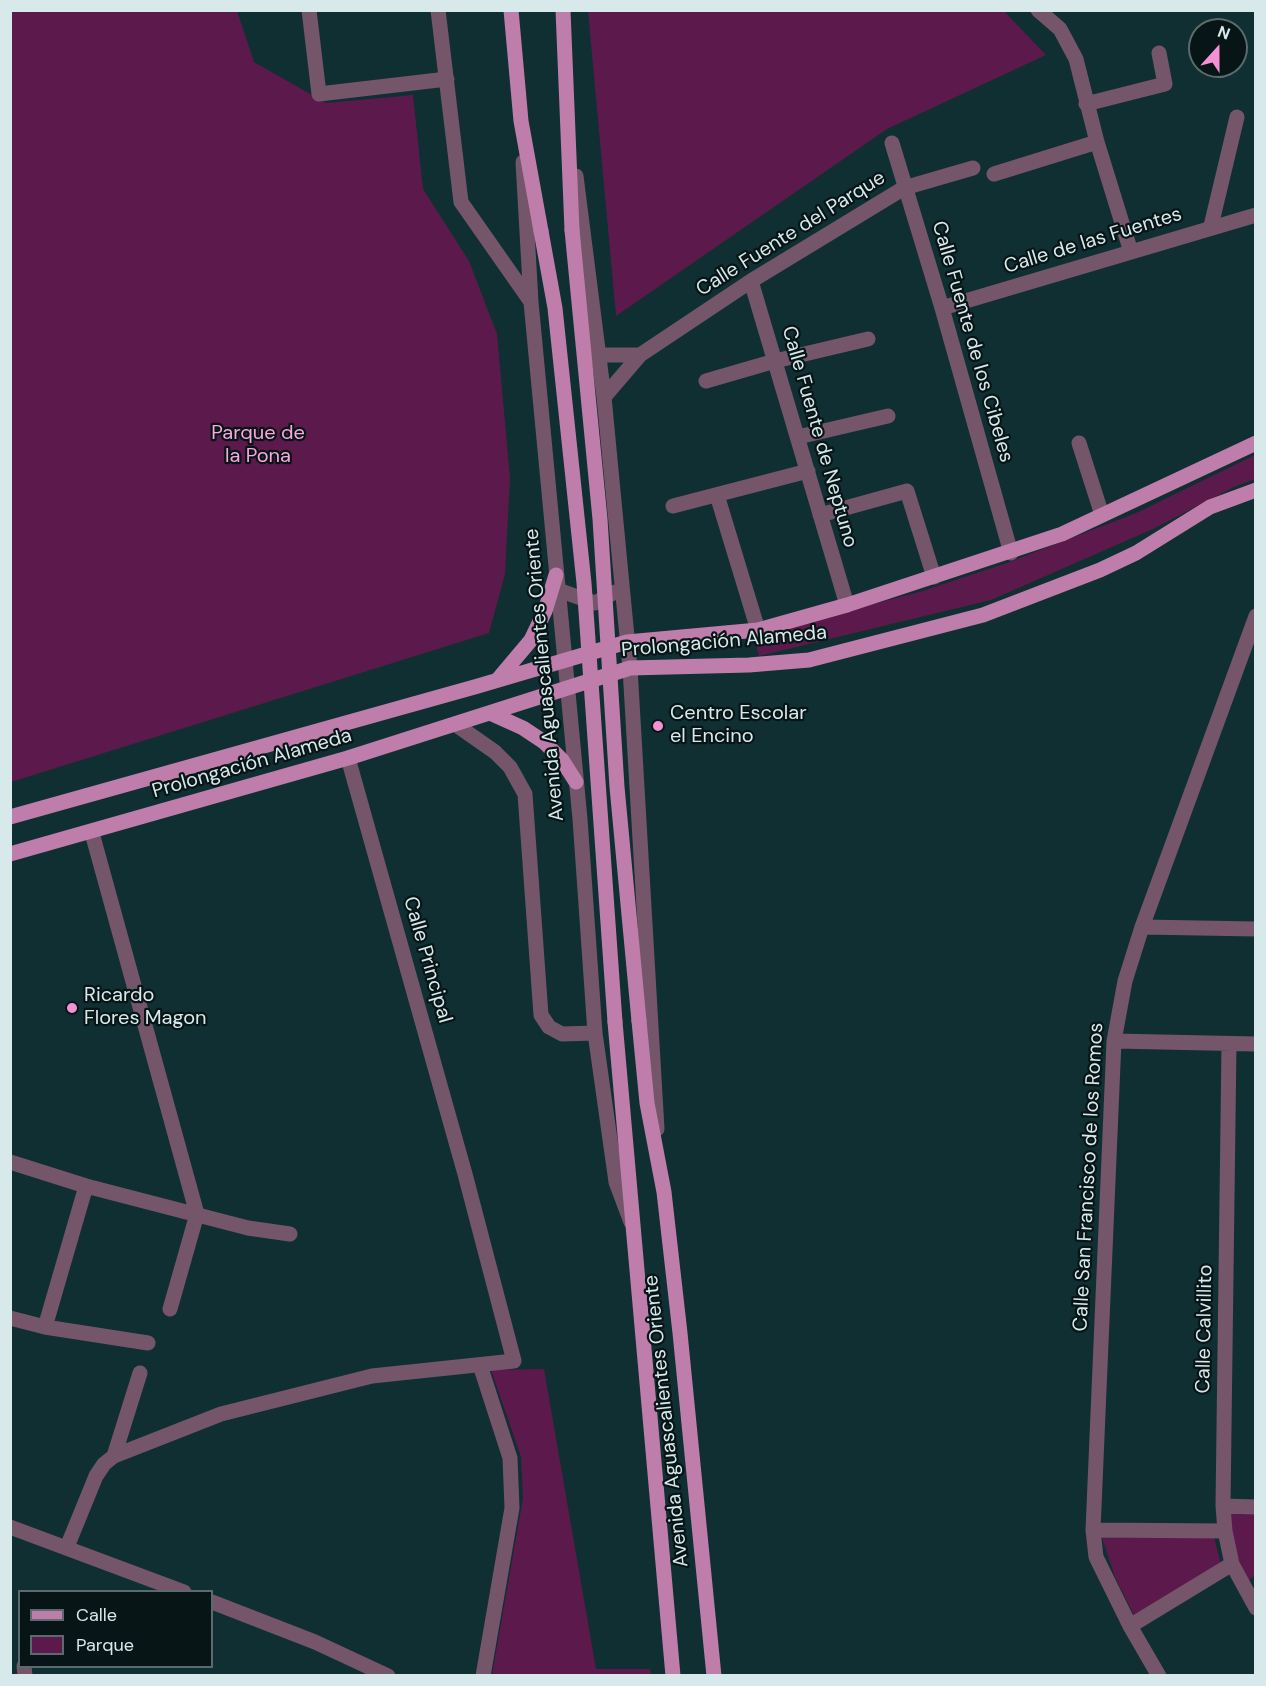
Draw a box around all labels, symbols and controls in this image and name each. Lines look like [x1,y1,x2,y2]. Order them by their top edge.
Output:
north arrow [1188,18,1248,78]
text: N [1215,21,1233,44]
street label: Calle Fuente del Parque [692,166,890,302]
street label: Calle de las Fuentes [1001,203,1185,279]
street label: Calle Fuente de los Cibeles [926,219,1018,465]
street label: Calle Fuente de Neptuno [776,324,862,550]
park label: Parque de la Pona [211,422,305,469]
street label: Avenida Aguascalientes Oriente [520,528,570,822]
street label: Prolongación Alameda [620,621,828,663]
place label: Centro Escolar el Encino [670,702,807,749]
marker: Centro Escolar el Encino [651,719,665,733]
street label: Prolongación Alameda [149,724,355,804]
street label: Calle Principal [398,894,456,1026]
place label: Ricardo Flores Magon [84,984,207,1031]
marker: Ricardo Flores Magon [65,1001,79,1015]
street label: Calle San Francisco de los Romos [1069,1022,1109,1332]
street label: Calle Calvillito [1192,1264,1218,1394]
street label: Avenida Aguascalientes Oriente [640,1274,694,1568]
legend [18,1590,213,1668]
text: Calle [76,1603,117,1627]
text: Parque [76,1633,134,1657]

